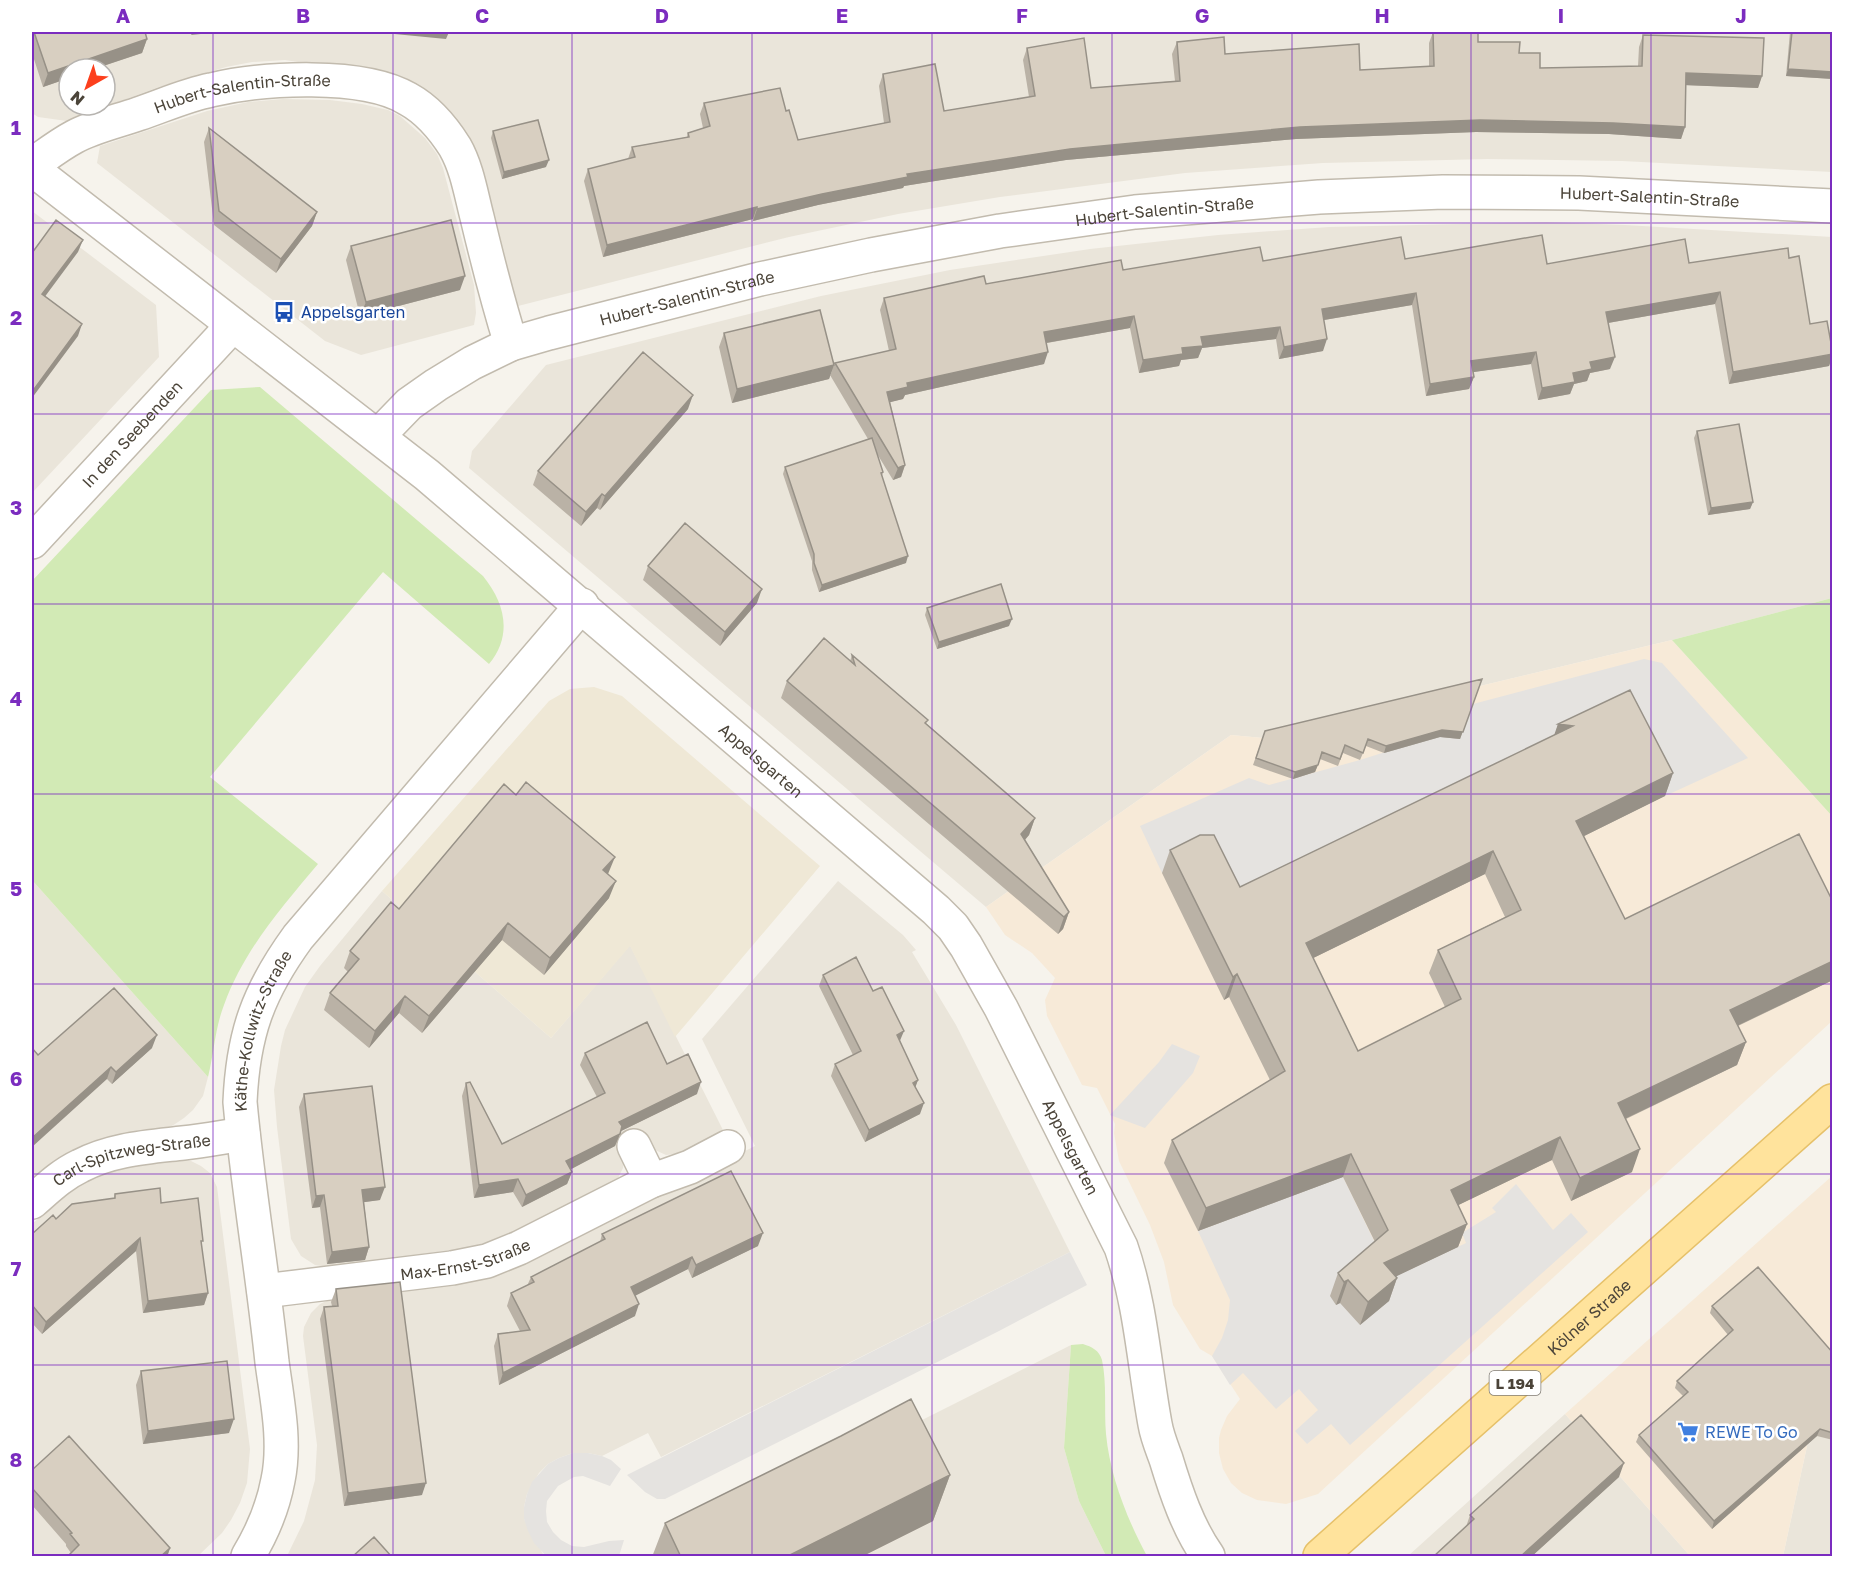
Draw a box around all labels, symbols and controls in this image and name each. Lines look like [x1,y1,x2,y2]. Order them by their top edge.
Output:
text: A [116,3,130,27]
text: B [296,3,310,27]
text: C [475,3,489,27]
text: D [655,3,669,27]
text: E [836,3,848,27]
text: F [1016,3,1028,27]
text: G [1195,3,1209,27]
text: H [1374,3,1390,27]
text: I [1558,3,1564,27]
text: J [1735,3,1747,27]
north arrow [57,57,117,117]
street label: Hubert-Salentin-Straße [151,70,331,118]
text: N [66,87,88,110]
text: 1 [11,115,21,139]
street label: Hubert-Salentin-Straße [1560,183,1740,211]
street label: Hubert-Salentin-Straße [1074,192,1255,230]
street label: Hubert-Salentin-Straße [597,266,776,330]
bus stop icon: Appelsgarten [272,300,296,324]
place label: Appelsgarten [301,302,405,322]
text: 2 [10,305,22,329]
street label: In den Seebenden [77,377,186,492]
text: 3 [10,495,22,519]
text: 4 [10,686,22,710]
street label: Appelsgarten [715,719,807,802]
text: 5 [10,876,22,900]
street label: Käthe-Kollwitz-Straße [230,946,296,1113]
text: 6 [10,1066,22,1090]
street label: Appelsgarten [1038,1096,1103,1198]
street label: Carl-Spitzweg-Straße [48,1129,212,1190]
street label: Max-Ernst-Straße [399,1234,534,1284]
text: 7 [11,1256,22,1280]
street label: Kölner Straße [1543,1275,1635,1359]
road number: L 194 [1490,1371,1540,1395]
supermarket icon: REWE To Go [1676,1420,1700,1444]
place label: REWE To Go [1705,1422,1798,1442]
text: 8 [10,1447,22,1471]

